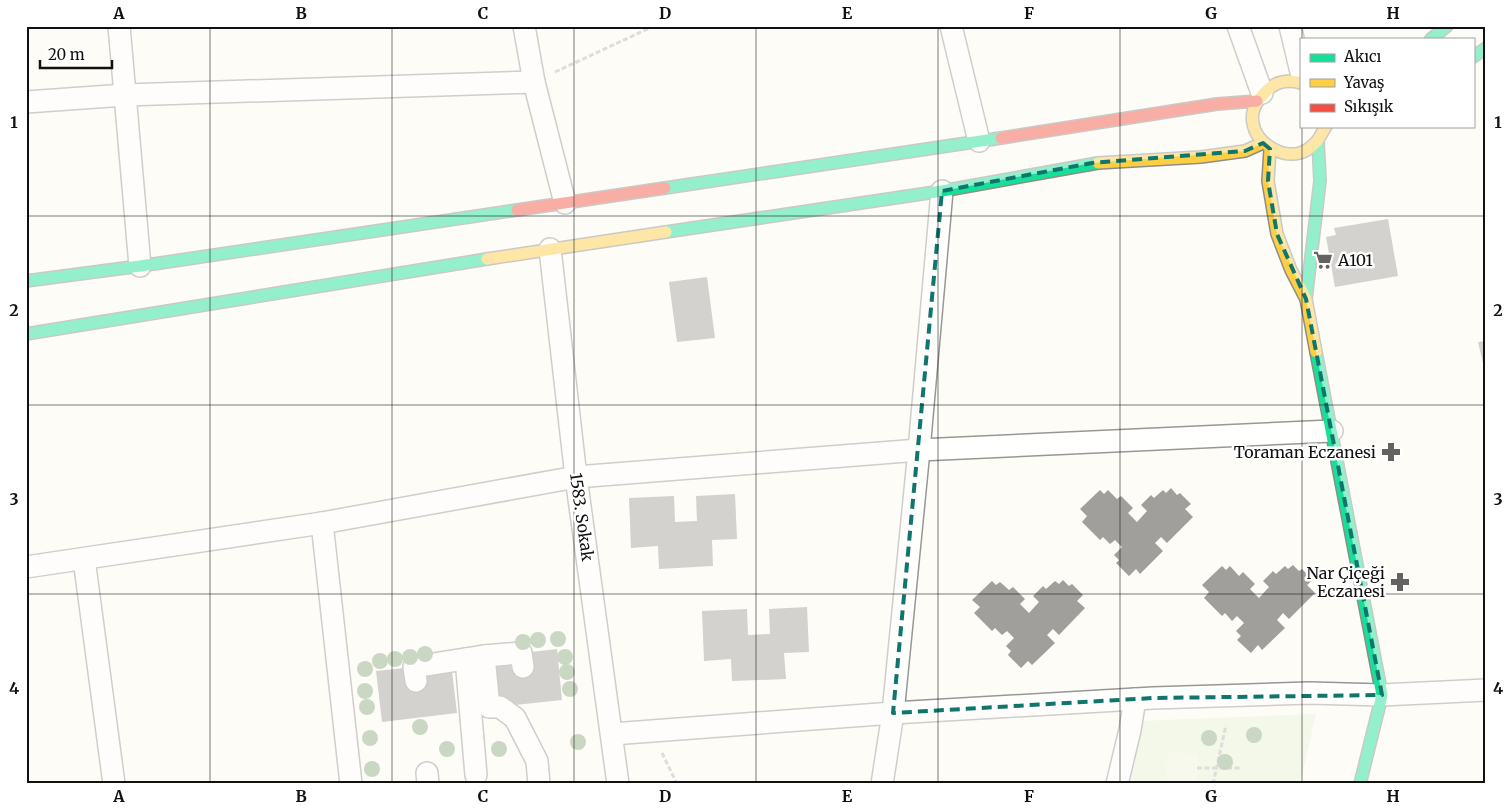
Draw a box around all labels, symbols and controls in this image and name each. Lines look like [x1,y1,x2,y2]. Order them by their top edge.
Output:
text: A [112,3,125,23]
text: B [295,3,307,23]
text: C [478,3,488,23]
text: D [659,3,671,23]
text: E [842,3,853,23]
text: F [1024,3,1034,23]
text: G [1205,3,1217,23]
text: H [1386,3,1400,23]
scale bar [40,38,112,70]
legend [1300,38,1474,128]
text: 20 m [48,45,85,64]
text: Akıcı [1343,47,1382,66]
text: Yavaş [1343,73,1384,92]
text: Sıkışık [1344,97,1394,116]
text: 1 [10,112,18,132]
text: 1 [1494,112,1502,132]
supermarket icon: A101 [1312,249,1334,271]
place label: A101 [1337,250,1373,270]
text: 2 [9,300,19,320]
text: 2 [1493,300,1503,320]
pharmacy icon: Toraman Eczanesi [1380,441,1402,463]
place label: Toraman Eczanesi [1234,442,1376,462]
street label: 1583. Sokak [566,472,598,563]
text: 3 [9,489,19,509]
text: 3 [1493,489,1503,509]
place label: Nar Çiçeği Eczanesi [1307,563,1385,601]
pharmacy icon: Nar Çiçeği Eczanesi [1389,571,1411,593]
text: 4 [9,678,19,698]
text: 4 [1493,678,1503,698]
text: A [112,786,125,806]
text: B [295,786,307,806]
text: C [478,786,488,806]
text: D [659,786,671,806]
text: E [842,786,853,806]
text: F [1024,786,1034,806]
text: G [1205,786,1217,806]
text: H [1386,786,1400,806]

